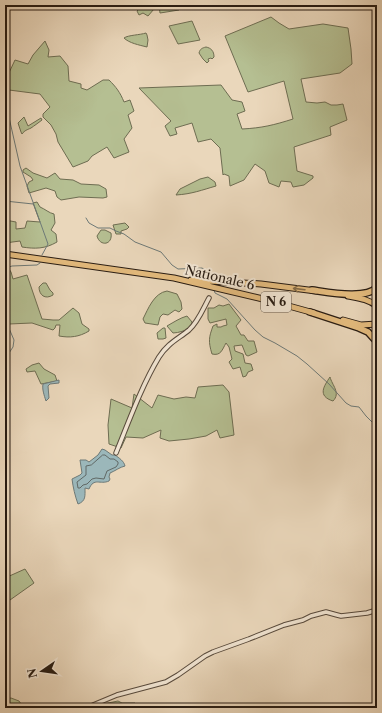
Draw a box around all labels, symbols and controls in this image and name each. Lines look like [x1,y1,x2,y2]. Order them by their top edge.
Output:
street label: Nationale 6 [184,261,257,293]
one-way arrow [292,285,305,292]
road number: N 6 [261,292,291,312]
north arrow [22,651,62,691]
text: N [24,667,40,679]

